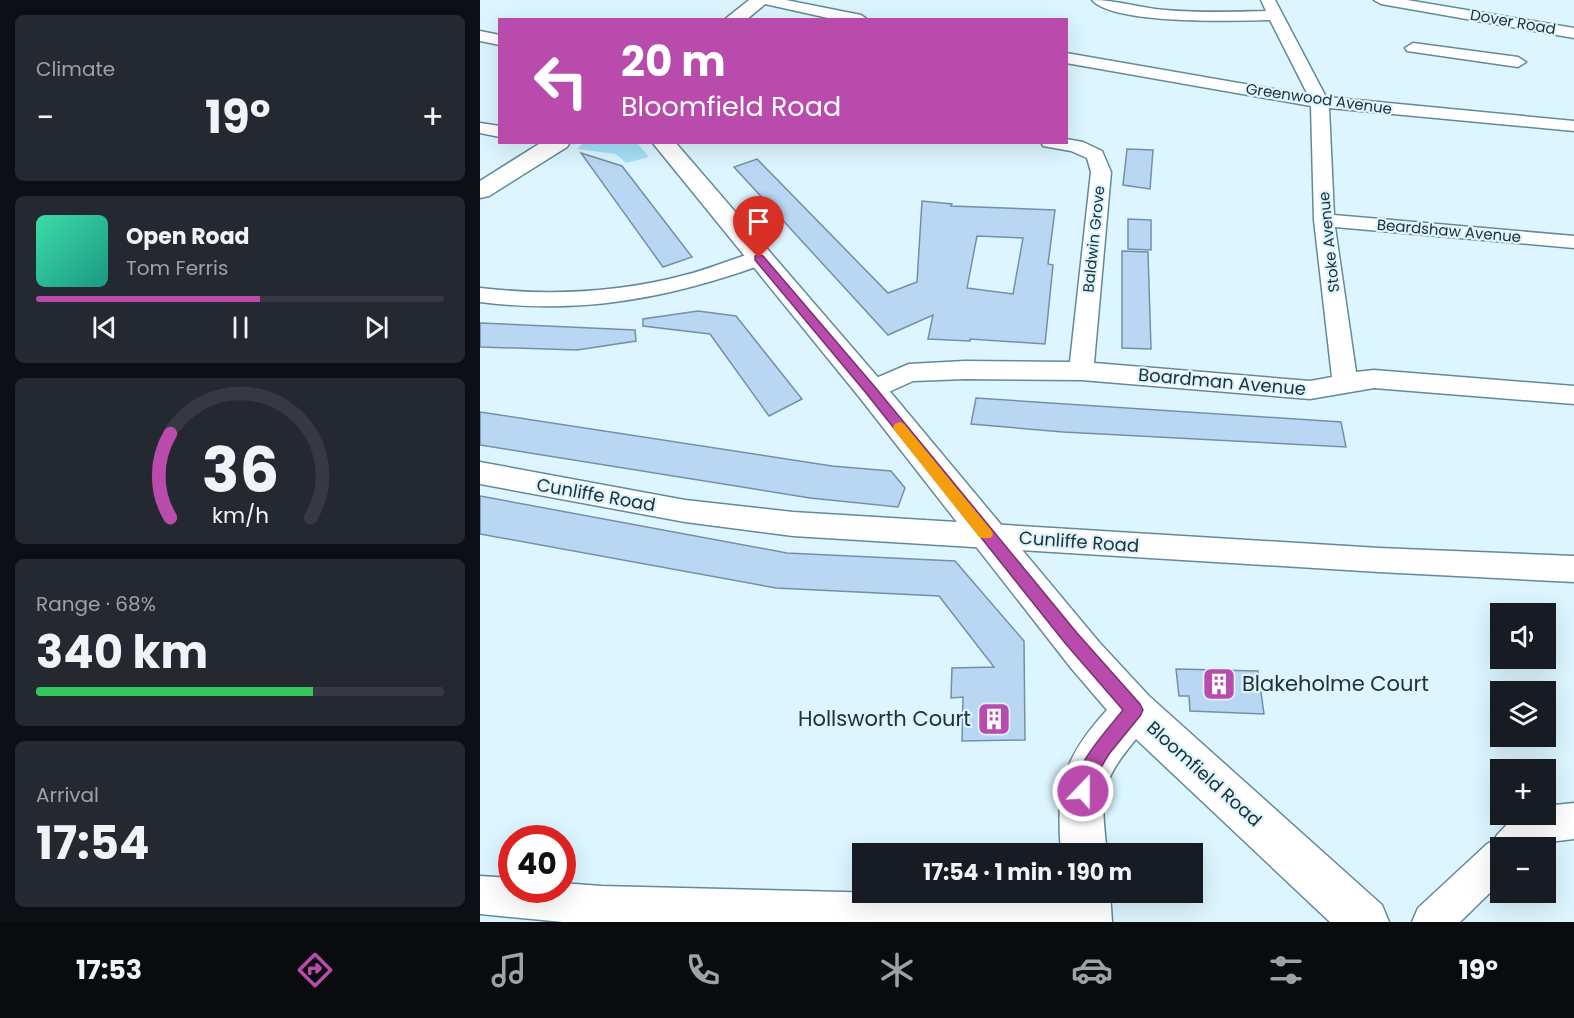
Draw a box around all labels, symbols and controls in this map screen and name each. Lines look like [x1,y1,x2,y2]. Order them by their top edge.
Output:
street label: Dover Road [1469,4,1558,39]
text: 20 m [621,32,726,91]
icon: left [522,42,600,120]
text: Climate [36,55,115,83]
street label: Greenwood Avenue [1245,78,1394,119]
text: 19° [205,86,271,149]
text: Bloomfield Road [621,88,841,125]
text: − [36,94,54,141]
text: + [421,94,444,141]
street label: Baldwin Grove [1077,184,1110,293]
street label: Stoke Avenue [1313,191,1344,293]
pin [733,196,784,258]
icon: arrive [742,205,775,238]
street label: Beardshaw Avenue [1376,214,1522,247]
text: Open Road [126,221,250,252]
text: Tom Ferris [126,254,228,282]
icon: previous [88,311,121,344]
icon: pause [224,311,257,344]
icon: next [360,311,393,344]
street label: Boardman Avenue [1137,362,1307,401]
text: 36 [201,426,279,514]
street label: Cunliffe Road [535,472,658,517]
text: km/h [211,500,269,531]
street label: Cunliffe Road [1018,525,1140,558]
text: Range · 68% [36,590,156,618]
map controls [1490,603,1556,903]
button: sound [1490,603,1556,669]
text: 340 km [36,621,208,684]
building icon: Blakeholme Court [1201,666,1237,702]
place label: Blakeholme Court [1242,669,1429,698]
button: layers [1490,681,1556,747]
building icon: Hollsworth Court [976,701,1012,737]
place label: Hollsworth Court [798,704,971,733]
street label: Bloomfield Road [1141,715,1267,832]
position arrow [1051,759,1115,823]
button: + [1490,759,1556,825]
text: Arrival [36,781,99,809]
text: 17:54 [36,812,150,875]
speed limit sign: 40 [498,825,576,903]
button: − [1490,837,1556,903]
text: 17:54 · 1 min · 190 m [923,857,1132,888]
icon: directions [294,949,336,991]
icon: music [488,949,530,991]
icon: phone [682,949,724,991]
icon: climate [876,949,918,991]
icon: car [1071,949,1113,991]
icon: filters [1265,949,1307,991]
text: 17:53 [76,951,142,988]
text: 19° [1459,951,1498,988]

